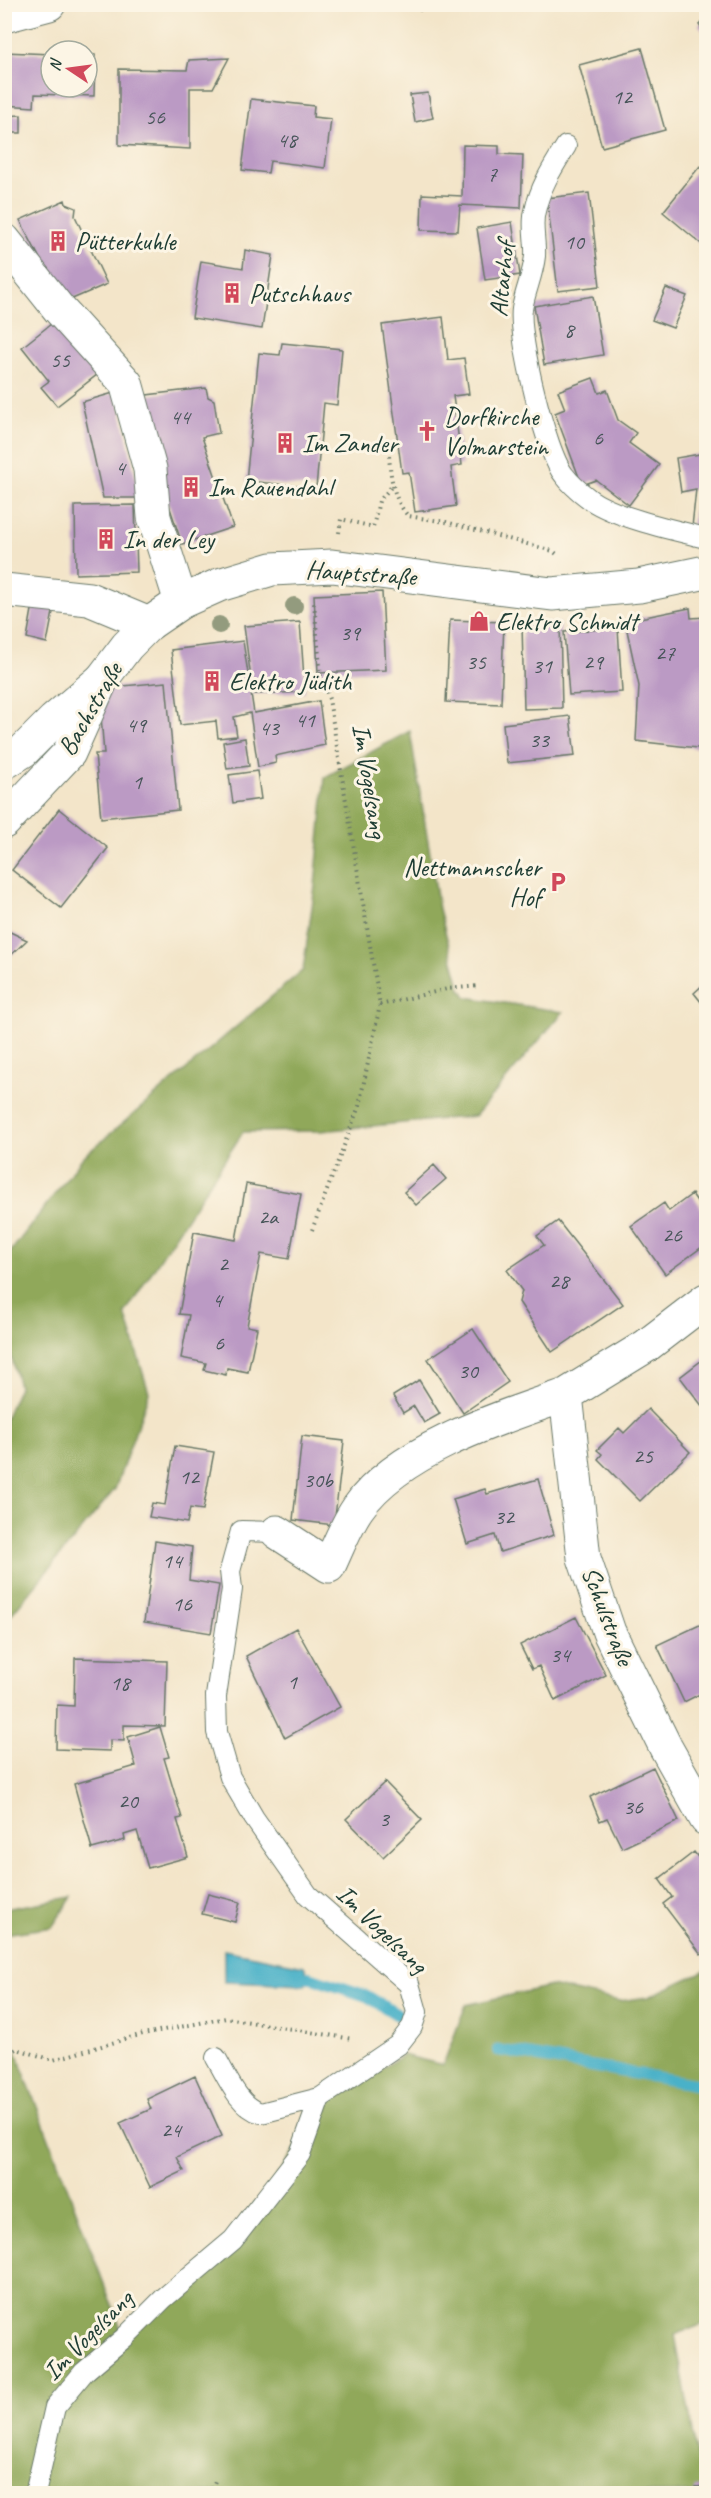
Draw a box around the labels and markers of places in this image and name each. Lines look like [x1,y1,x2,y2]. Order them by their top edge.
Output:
place label: Pütterkuhle [75,225,177,258]
building icon: Pütterkuhle [46,229,70,253]
place label: Putschhaus [249,277,352,310]
building icon: Putschhaus [220,281,244,305]
place label: Dorfkirche Volmarstein [444,400,549,463]
church icon: Dorfkirche Volmarstein [415,419,439,443]
place label: Im Zander [302,427,400,460]
building icon: Im Zander [273,431,297,455]
place label: Im Rauendahl [208,471,337,504]
building icon: Im Rauendahl [179,475,203,499]
place label: In der Ley [123,523,216,556]
building icon: In der Ley [94,527,118,551]
place label: Elektro Schmidt [496,605,641,638]
shop icon: Elektro Schmidt [467,609,491,633]
place label: Elektro Jüdith [229,665,353,698]
building icon: Elektro Jüdith [200,669,224,693]
place label: Nettmannscher Hof [403,851,546,914]
parking icon: Nettmannscher Hof [546,870,570,894]

